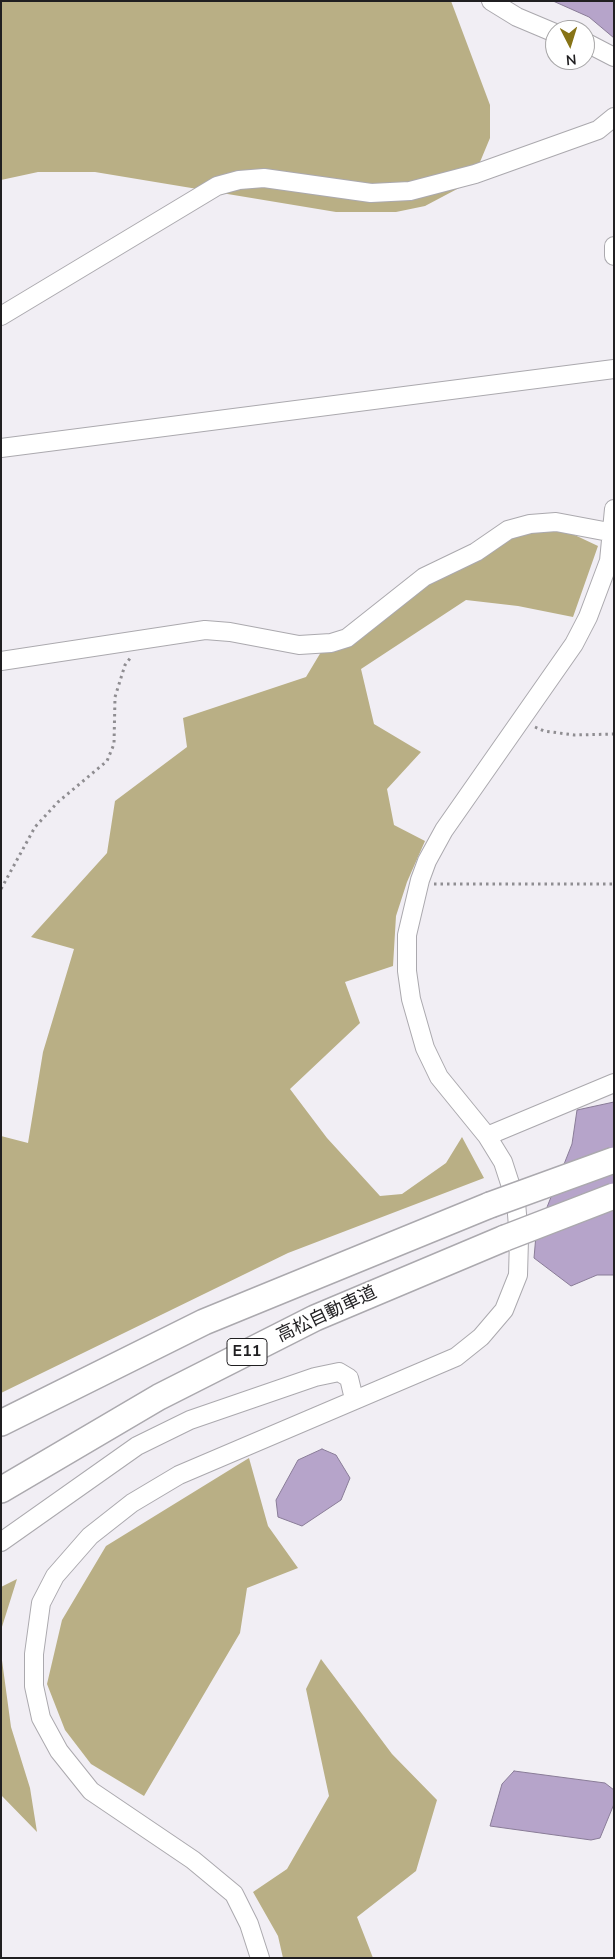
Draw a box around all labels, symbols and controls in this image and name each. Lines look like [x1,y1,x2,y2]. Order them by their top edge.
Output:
north arrow [545,20,595,70]
text: N [565,50,577,69]
street label: 高松自動車道 [273,1282,381,1348]
road number: E11 [227,1338,267,1365]

